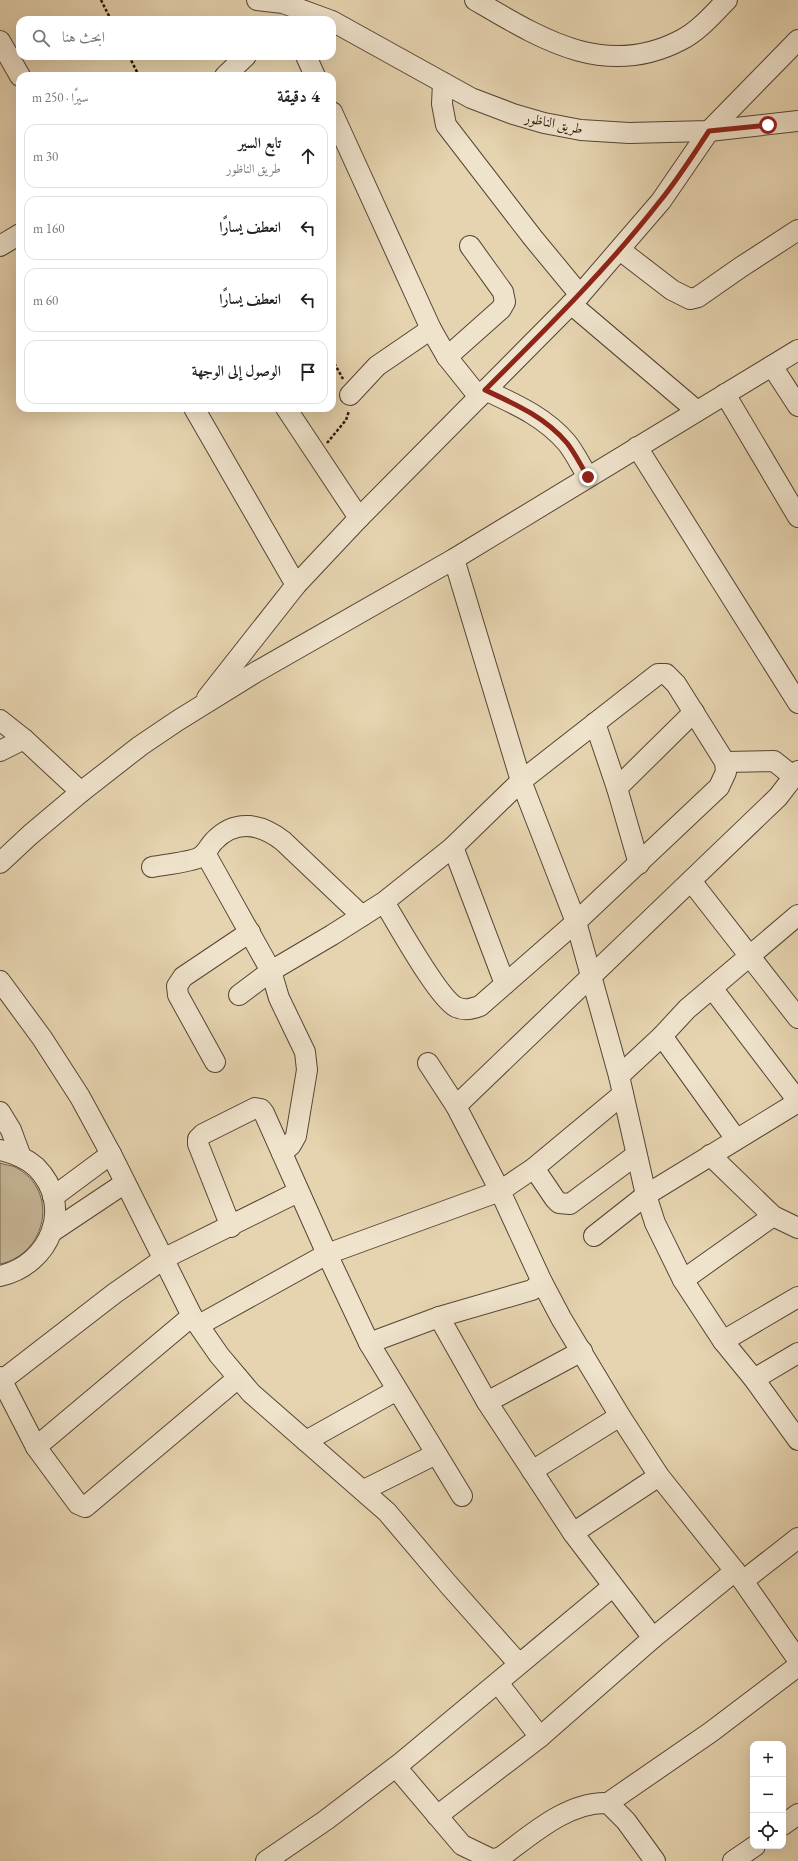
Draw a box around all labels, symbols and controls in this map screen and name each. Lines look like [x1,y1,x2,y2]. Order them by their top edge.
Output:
search box [16,16,336,60]
icon: search [30,27,52,49]
text: ابحث هنا [62,27,105,46]
text: 4 دقيقة [277,85,320,107]
text: سيرًا · 250 m [32,89,89,106]
street label: طريق الناظور [521,108,585,138]
route start [759,116,777,134]
text: تابع السير [238,133,281,152]
icon: ahead [297,145,319,167]
text: 30 m [33,148,58,165]
text: طريق الناظور [226,160,281,177]
text: انعطف يسارًا [219,217,281,236]
icon: left [297,217,319,239]
text: 160 m [33,220,64,237]
text: انعطف يسارًا [219,289,281,308]
icon: left [297,289,319,311]
text: 60 m [33,292,58,309]
text: الوصول إلى الوجهة [192,361,281,380]
icon: arrive [297,361,319,383]
route end [579,468,597,486]
map controls [750,1741,786,1849]
button: + [750,1741,786,1777]
button: − [750,1777,786,1813]
button: locate [750,1813,786,1849]

